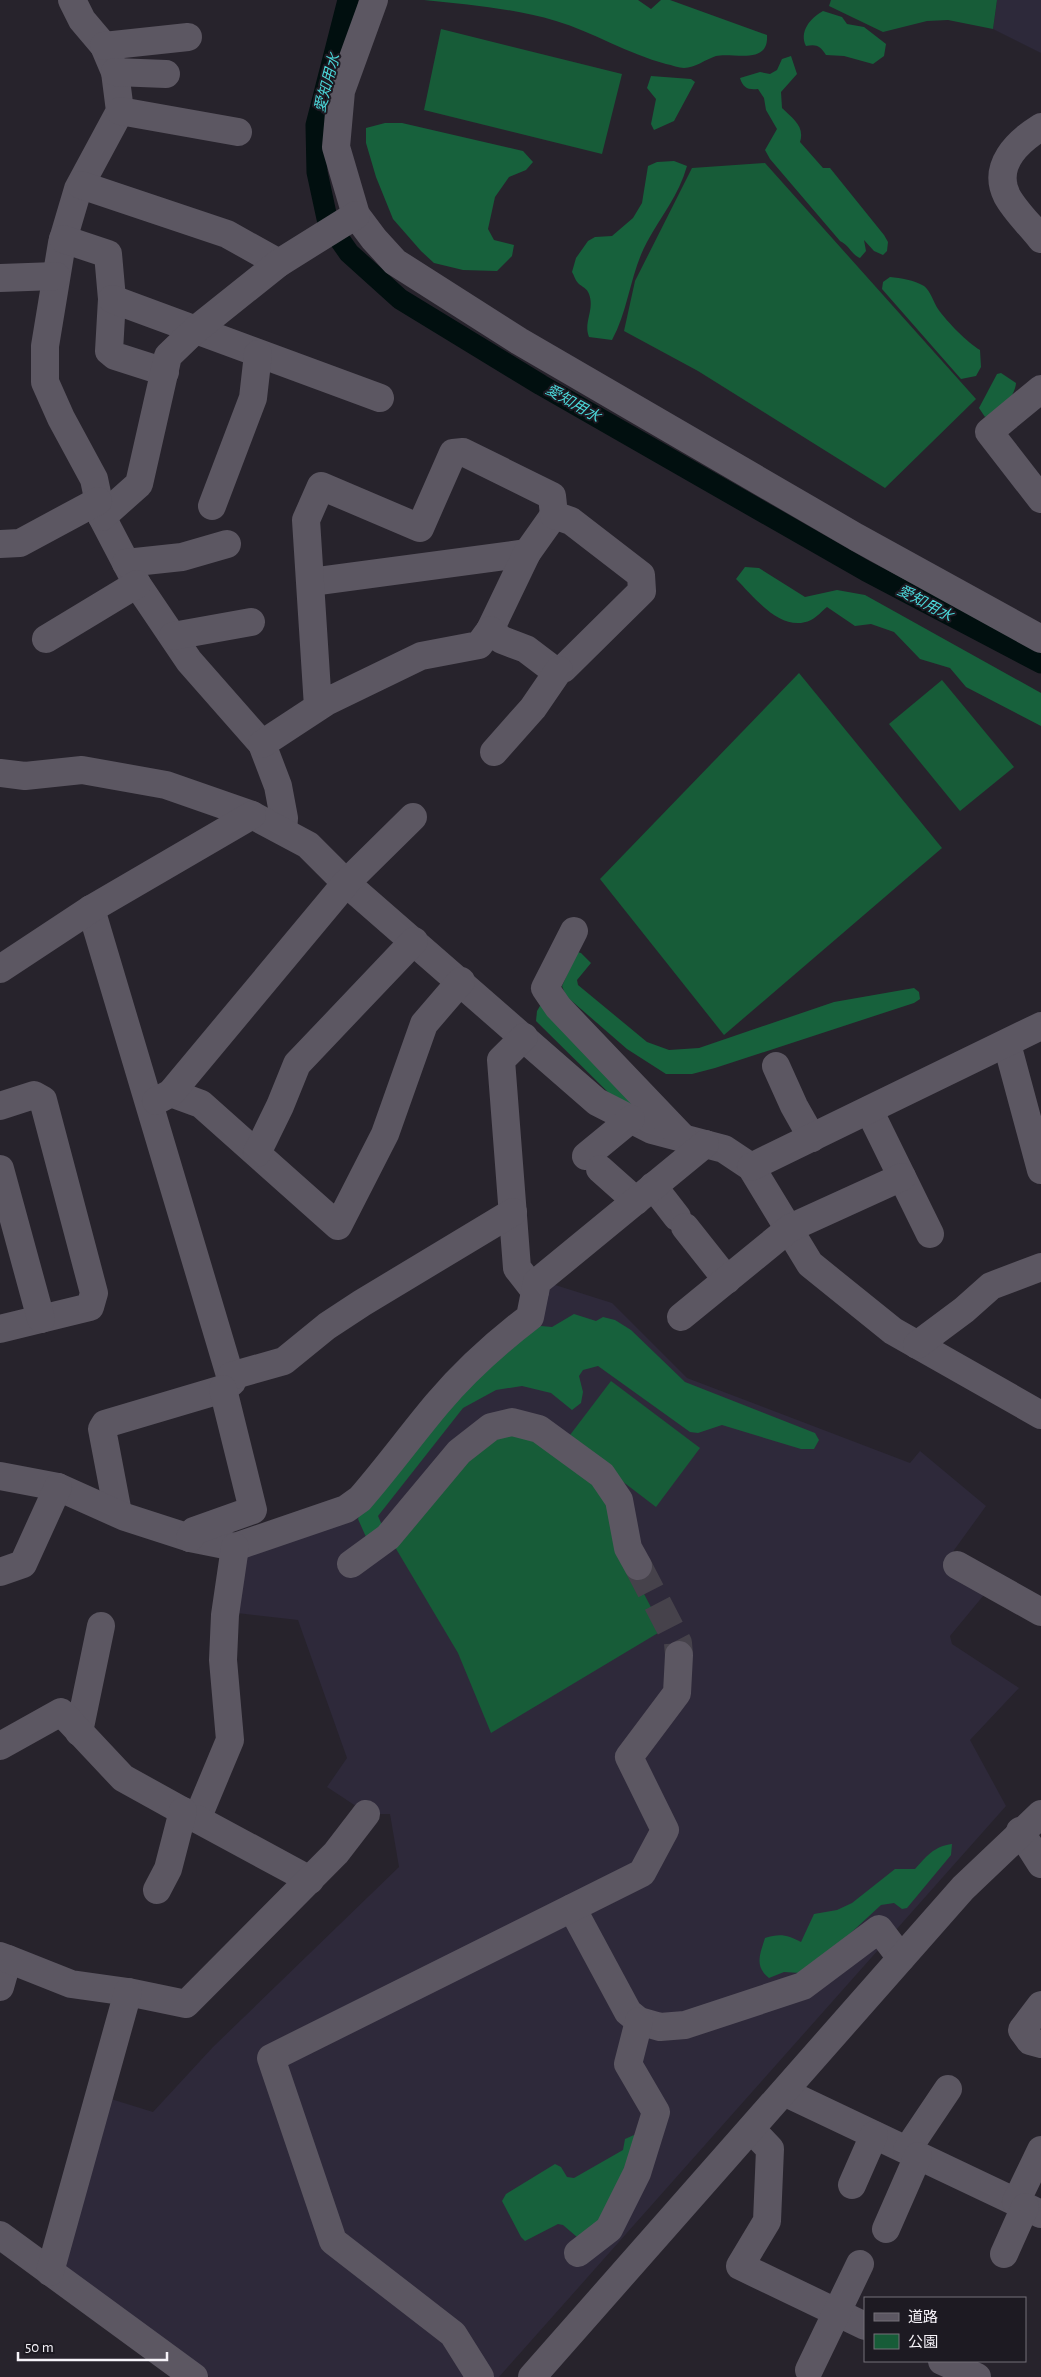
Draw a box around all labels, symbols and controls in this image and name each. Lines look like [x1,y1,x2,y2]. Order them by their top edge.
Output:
water label: 愛知用水 [312,50,343,114]
water label: 愛知用水 [543,381,605,426]
water label: 愛知用水 [895,582,957,625]
legend [864,2297,1026,2362]
text: 道路 [908,2309,938,2325]
scale bar [18,2330,166,2362]
text: 公園 [908,2334,938,2350]
text: 50 m [25,2340,54,2355]

